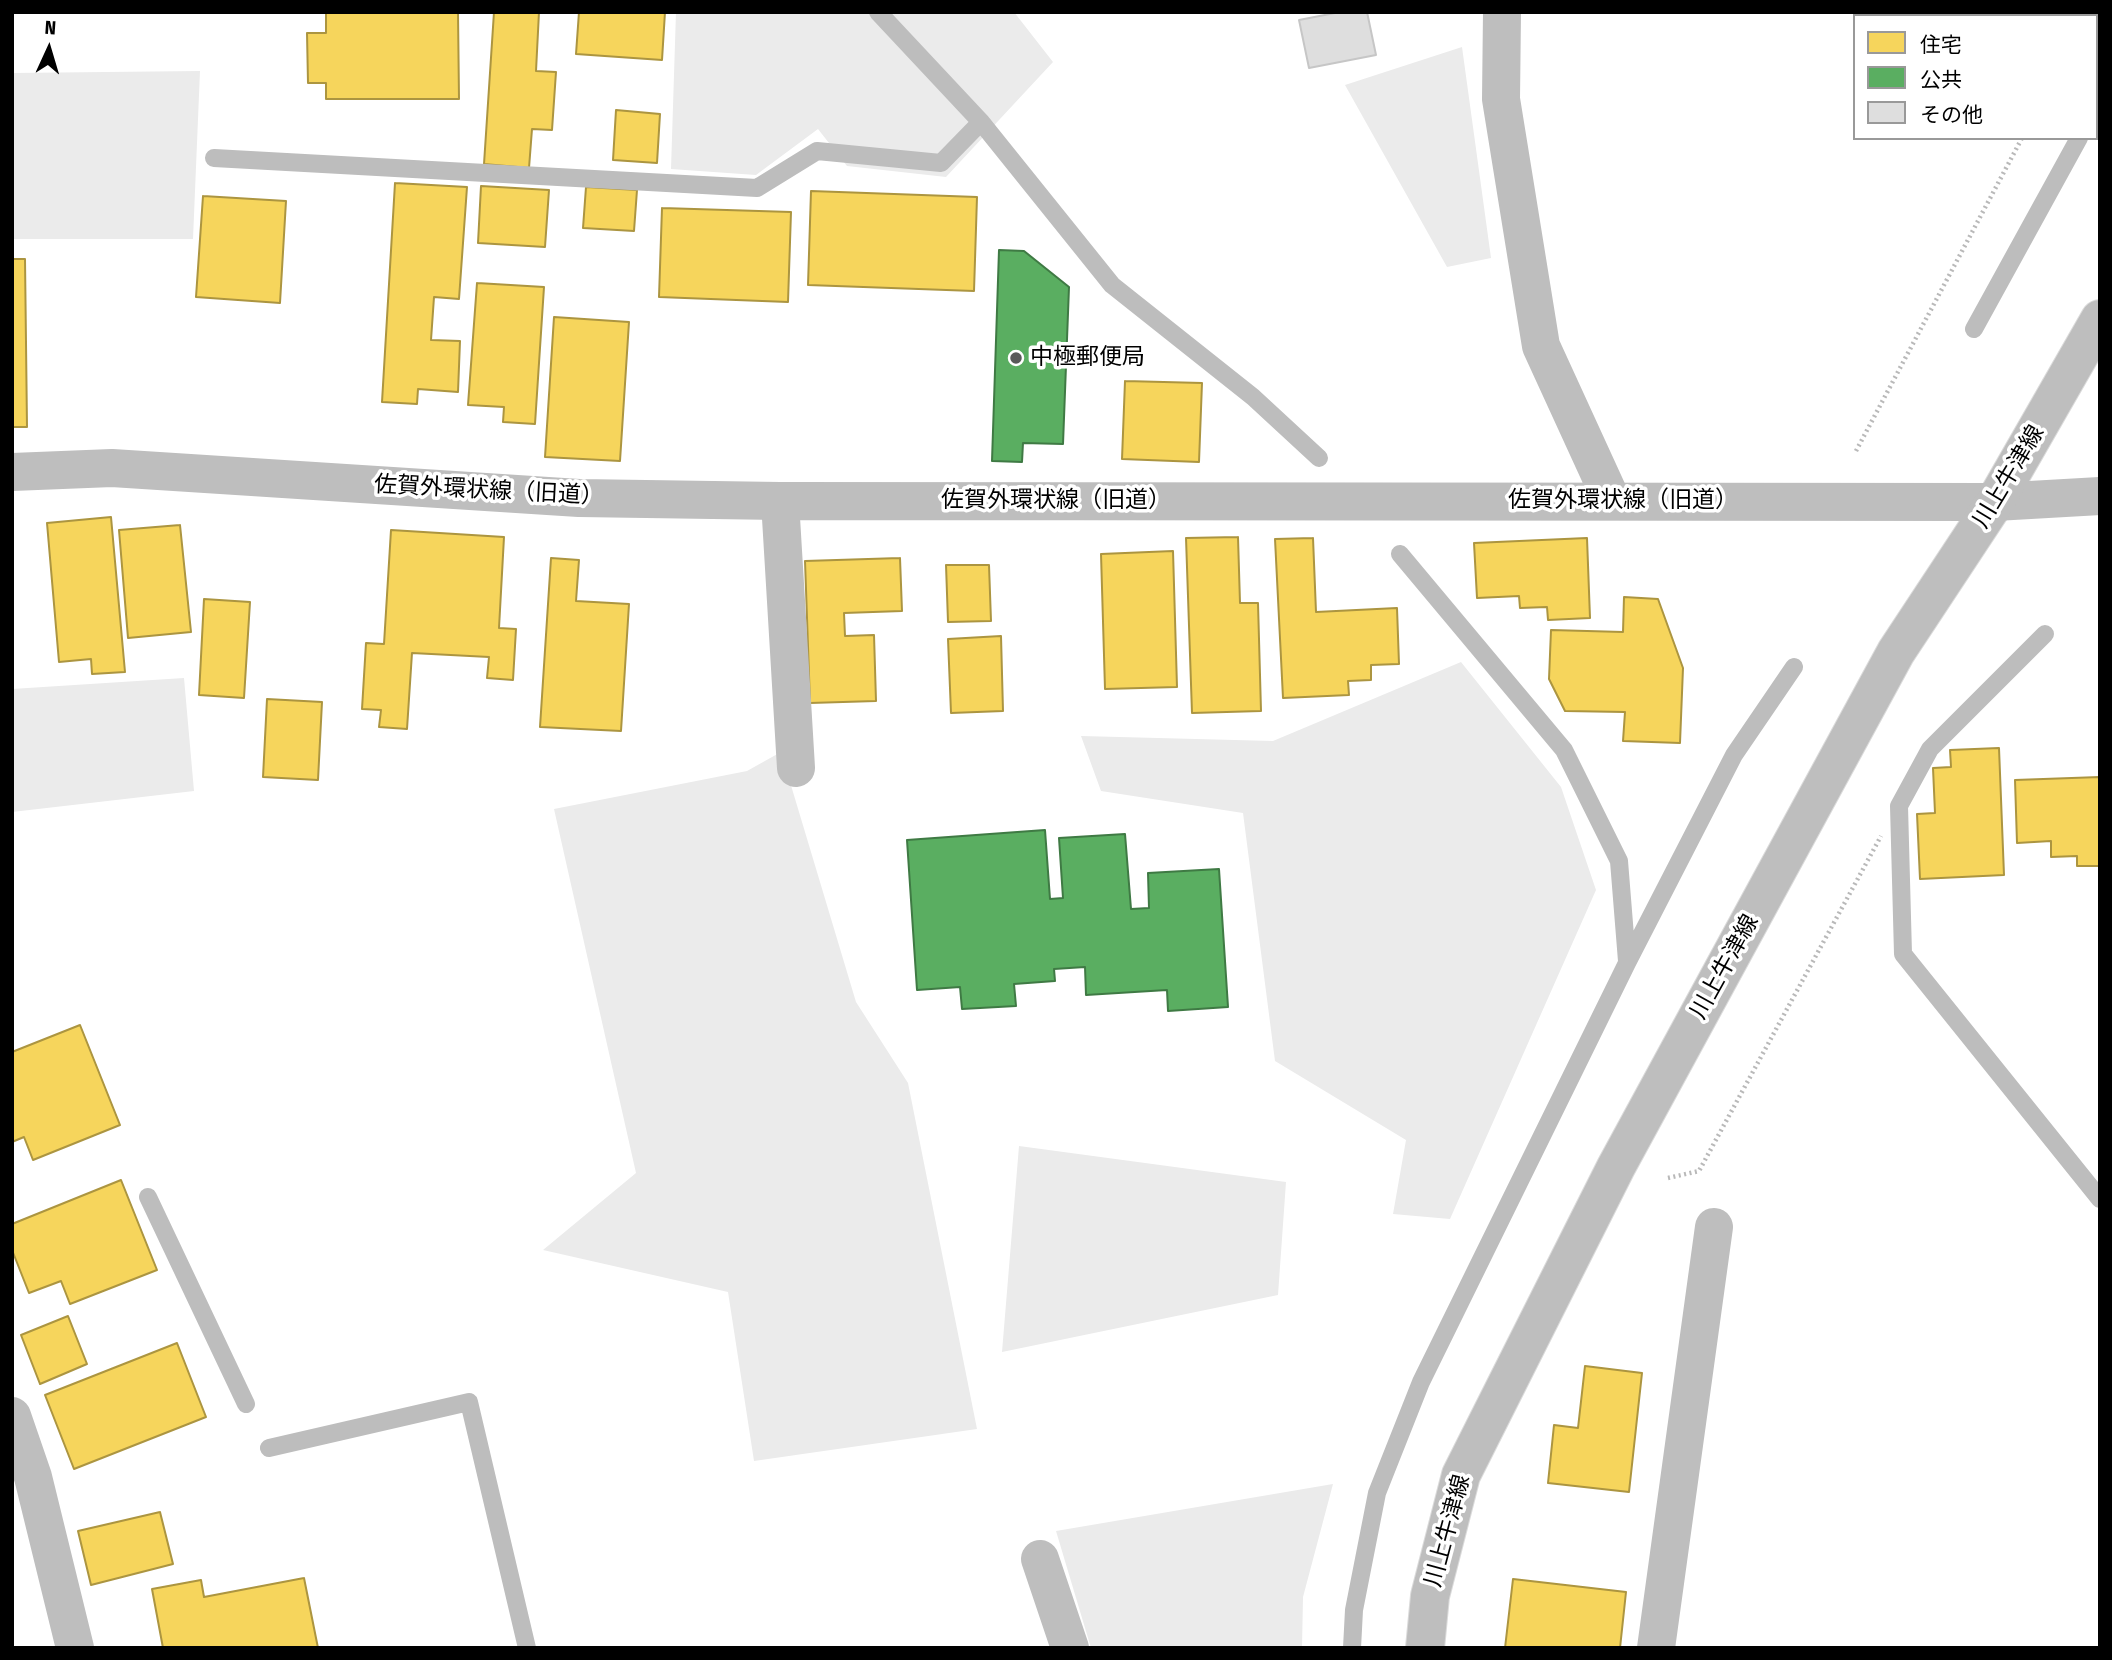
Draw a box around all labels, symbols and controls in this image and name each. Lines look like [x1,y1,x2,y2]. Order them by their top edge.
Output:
north arrow [14,14,84,84]
legend [1853,14,2098,140]
text: N [44,16,57,39]
text: 住宅 [1920,32,1962,58]
text: 公共 [1920,67,1962,93]
text: その他 [1920,102,1983,128]
place label: 中極郵便局 [1030,344,1145,372]
marker: 中極郵便局 [1008,350,1024,366]
street label: 川上牛津線 [1968,421,2050,533]
street label: 佐賀外環状線（旧道） [373,471,605,511]
street label: 佐賀外環状線（旧道） [941,487,1171,515]
street label: 佐賀外環状線（旧道） [1508,487,1738,515]
street label: 川上牛津線 [1685,910,1765,1024]
street label: 川上牛津線 [1420,1472,1476,1590]

